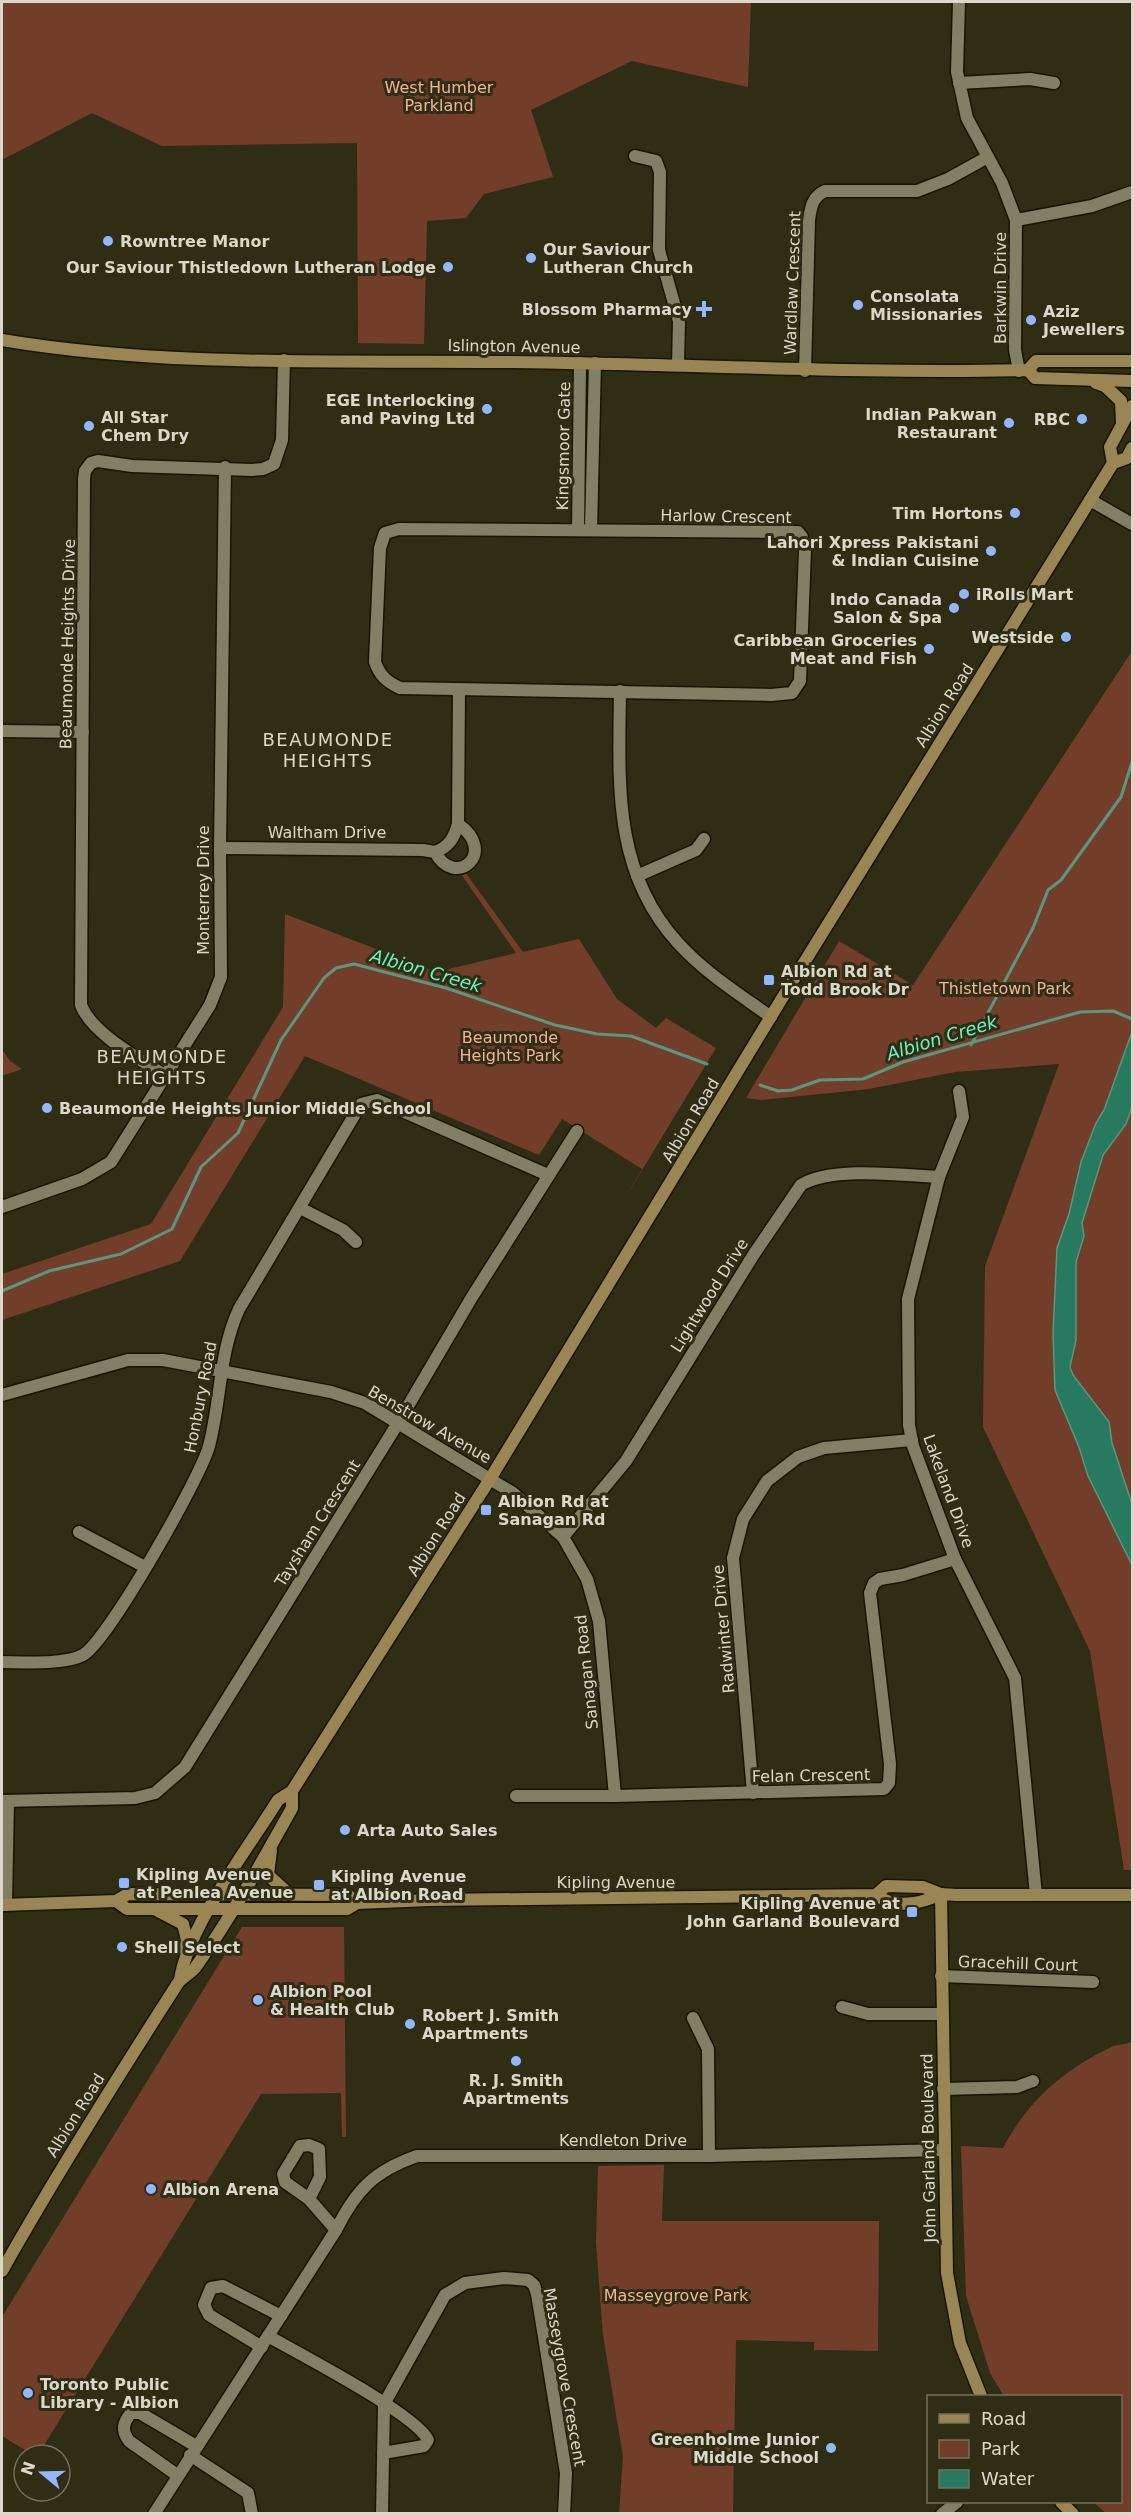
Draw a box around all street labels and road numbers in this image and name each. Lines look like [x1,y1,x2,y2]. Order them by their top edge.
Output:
street label: Wardlaw Crescent [780,211,805,355]
street label: Barkwin Drive [991,232,1010,344]
street label: Islington Avenue [447,336,581,357]
street label: Kingsmoor Gate [553,381,574,511]
street label: Harlow Crescent [660,506,792,527]
street label: Beaumonde Heights Drive [56,539,79,749]
street label: Albion Road [911,660,978,751]
street label: Waltham Drive [268,823,386,842]
street label: Monterrey Drive [194,825,213,955]
street label: Albion Road [658,1075,723,1166]
street label: Lightwood Drive [667,1235,752,1356]
street label: Honbury Road [180,1340,221,1455]
street label: Benstrow Avenue [365,1381,495,1467]
street label: Lakeland Drive [919,1432,978,1551]
street label: Taysham Crescent [270,1456,364,1591]
street label: Albion Road [403,1489,470,1580]
street label: Radwinter Drive [708,1564,739,1694]
street label: Sanagan Road [571,1614,602,1730]
street label: Felan Crescent [752,1765,870,1786]
street label: Kipling Avenue [557,1873,675,1892]
street label: Gracehill Court [958,1952,1078,1975]
street label: John Garland Boulevard [917,2053,940,2244]
street label: Albion Road [42,2070,109,2161]
street label: Kendleton Drive [559,2131,687,2150]
street label: Masseygrove Crescent [539,2286,590,2468]

